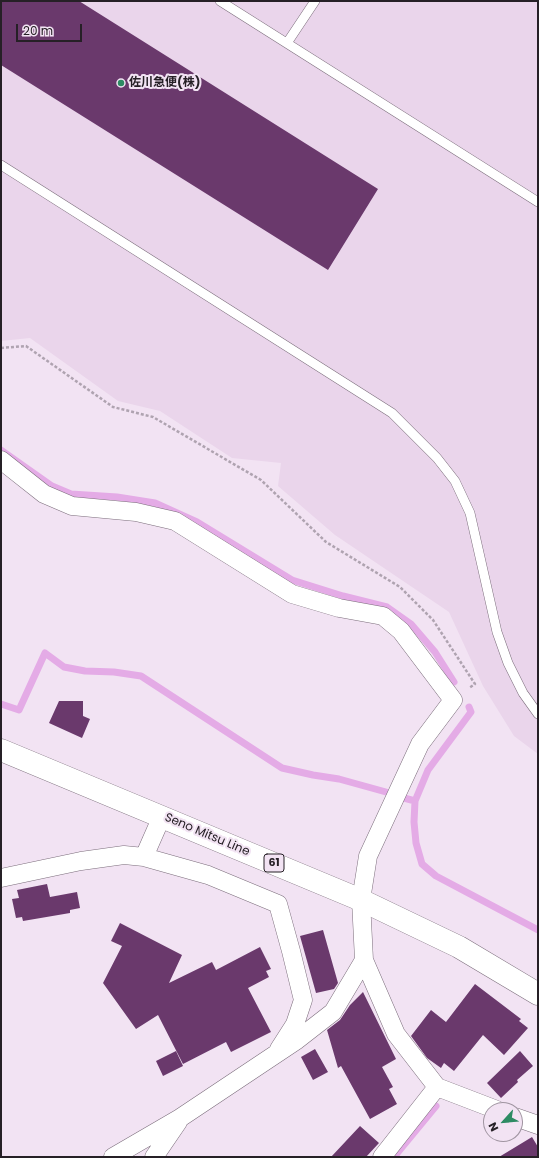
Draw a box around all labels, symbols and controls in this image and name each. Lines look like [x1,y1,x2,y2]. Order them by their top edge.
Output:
scale bar [18,16,84,42]
text: 20 m [23,22,53,39]
place label: 佐川急便(株) [129,76,200,90]
marker: 佐川急便(株) [116,78,126,88]
street label: Seno Mitsu Line [162,811,252,859]
road number: 61 [264,854,284,872]
north arrow [483,1102,523,1142]
text: N [484,1120,502,1134]

